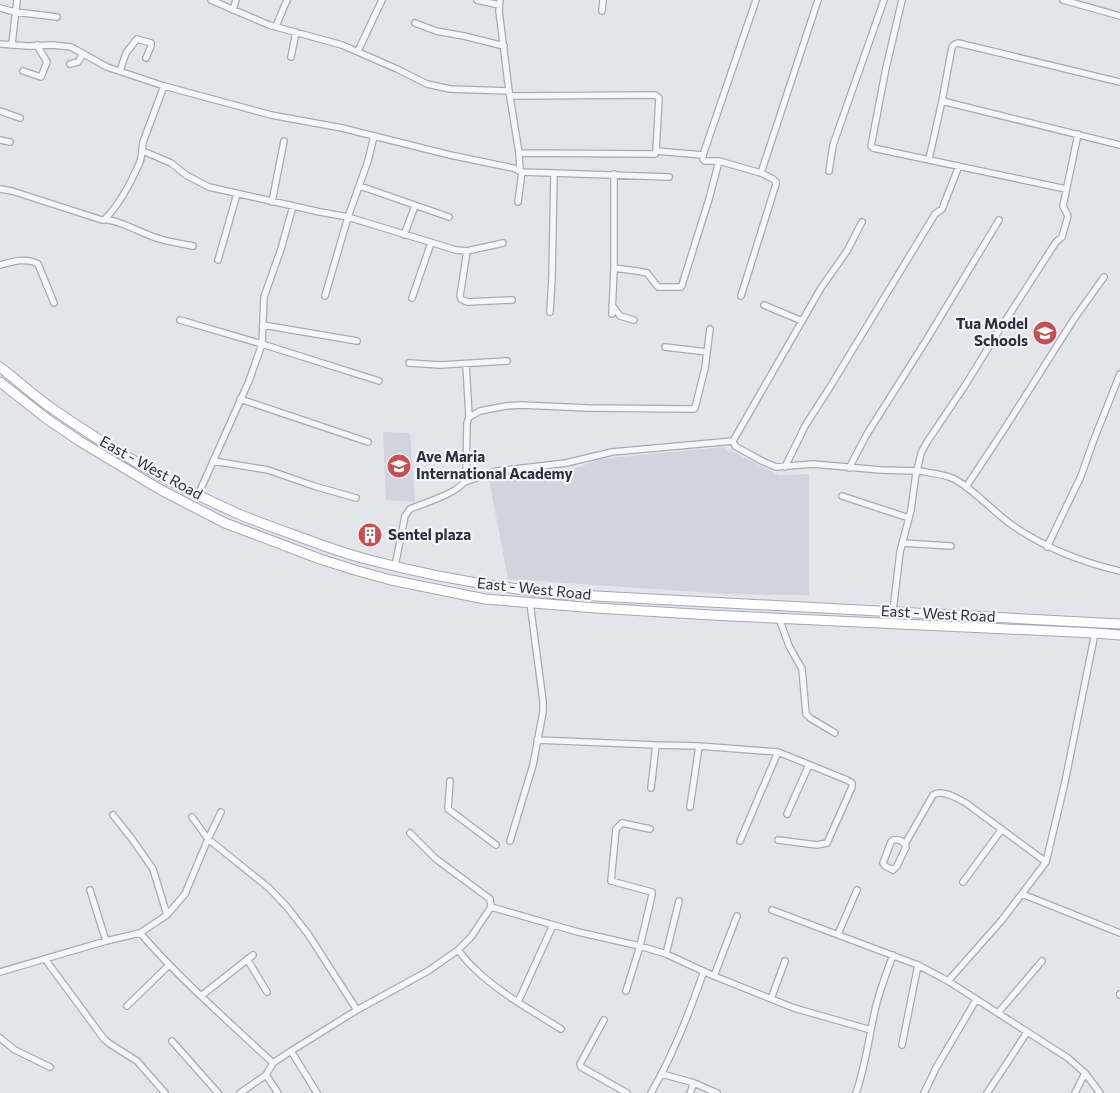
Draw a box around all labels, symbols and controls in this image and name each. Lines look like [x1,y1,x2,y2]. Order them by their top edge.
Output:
place label: Tua Model Schools [956,314,1028,349]
school or university icon: Tua Model Schools [1032,320,1058,346]
street label: East - West Road [97,431,206,503]
place label: Ave Maria International Academy [416,447,573,482]
school or university icon: Ave Maria International Academy [386,453,412,479]
building icon: Sentel plaza [357,522,383,548]
place label: Sentel plaza [388,525,471,543]
street label: East - West Road [476,573,592,603]
street label: East - West Road [880,601,996,625]

